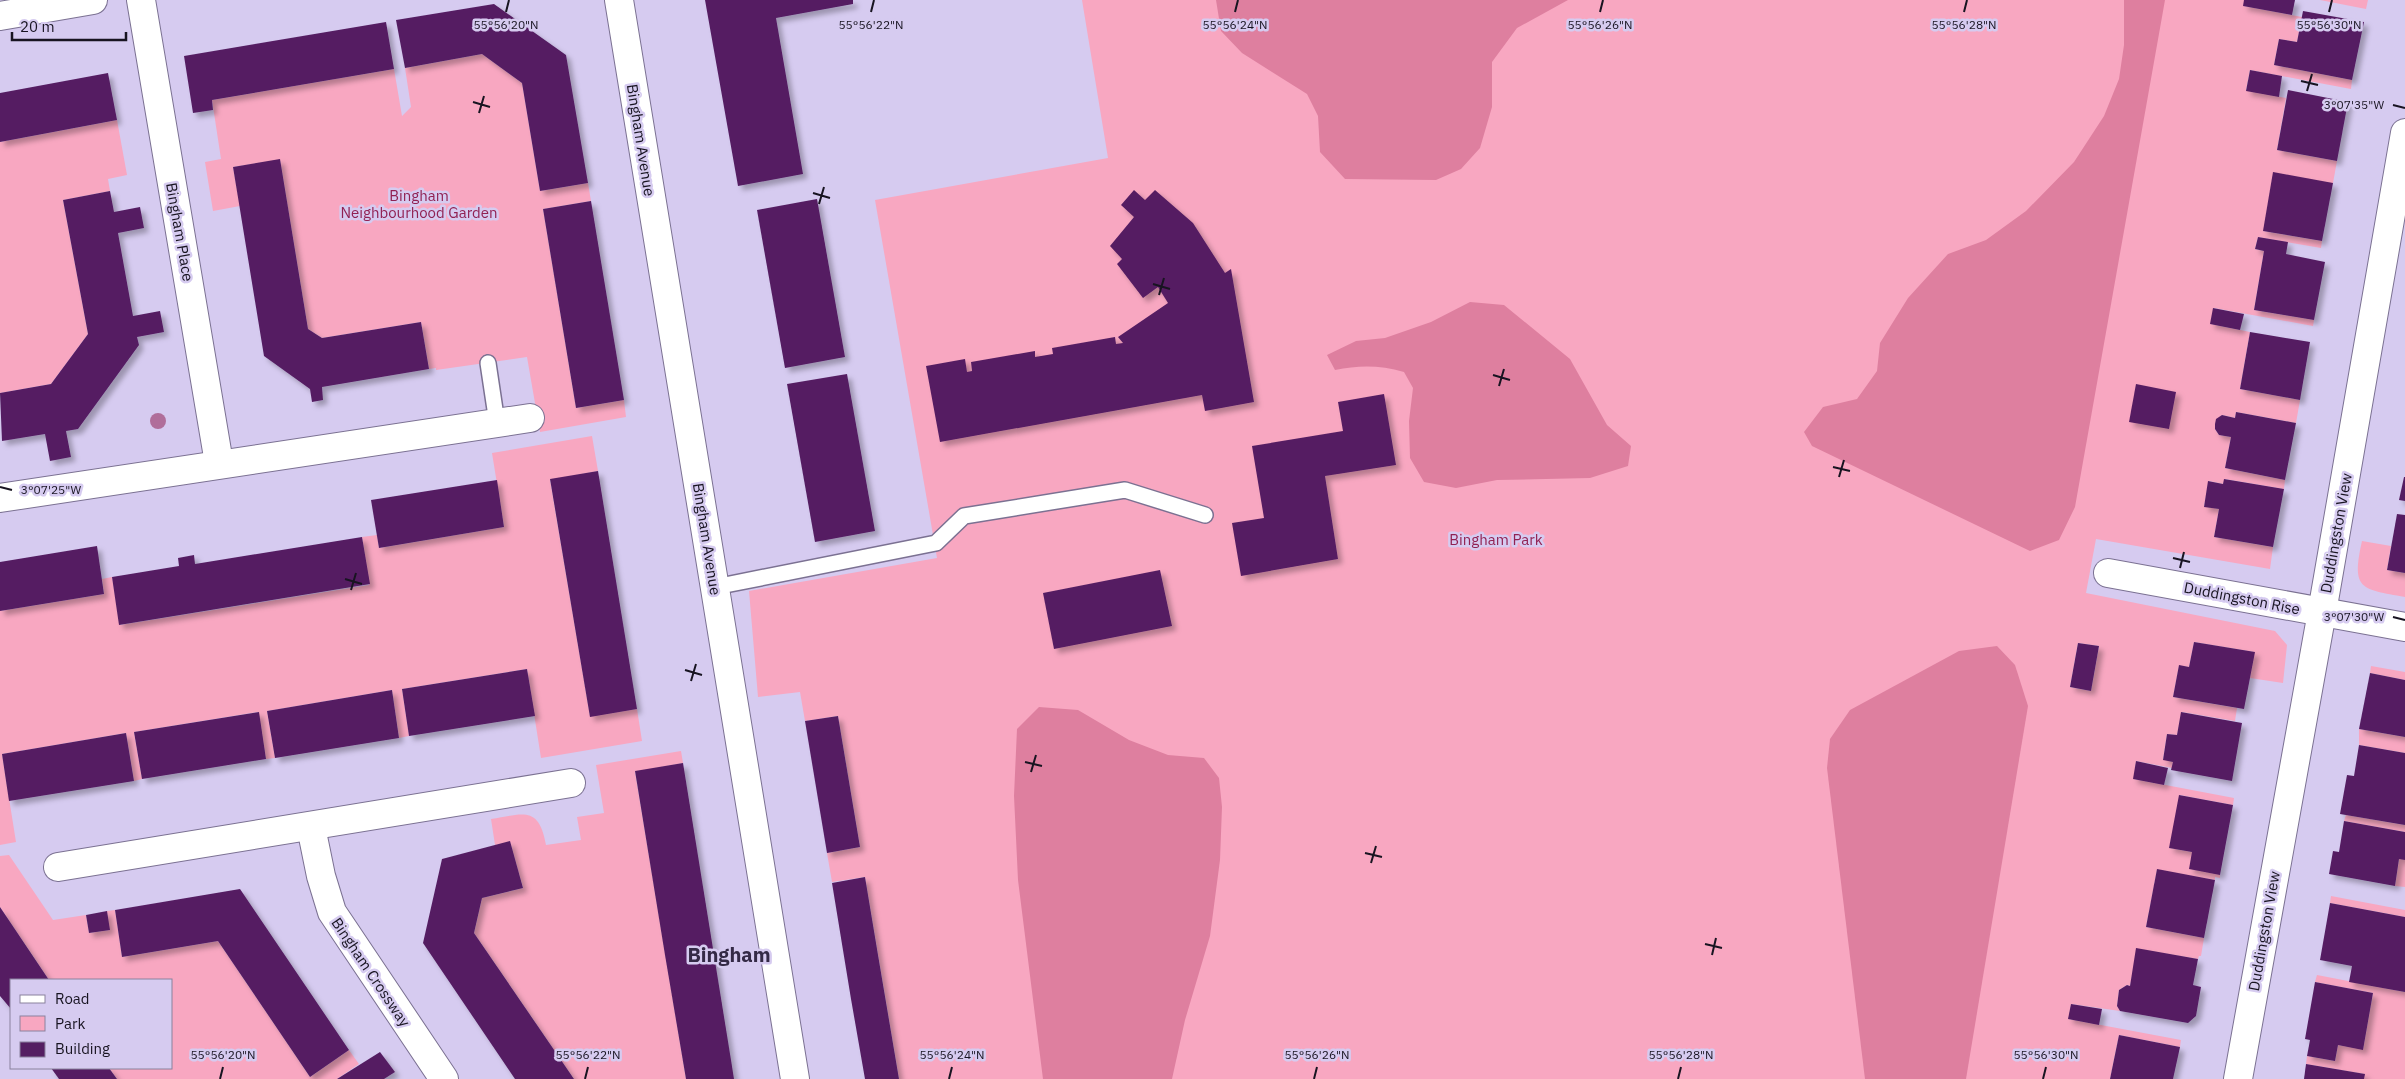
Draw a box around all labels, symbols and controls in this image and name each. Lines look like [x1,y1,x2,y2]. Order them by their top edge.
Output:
scale bar [12,10,126,42]
text: 20 m [20,17,55,36]
text: 55°56'20"N [473,17,539,32]
text: 55°56'22"N [838,17,904,32]
text: 55°56'24"N [1202,17,1268,32]
text: 55°56'26"N [1567,17,1633,32]
text: 55°56'28"N [1931,17,1997,32]
text: 55°56'30"N [2296,17,2362,32]
street label: Bingham Avenue [623,83,659,197]
text: 3°07'35"W [2324,97,2385,112]
street label: Bingham Place [162,181,198,283]
park label: Bingham Neighbourhood Garden [340,186,498,222]
street label: Duddingston View [2316,471,2356,595]
text: 3°07'25"W [21,482,82,497]
street label: Bingham Avenue [689,482,725,596]
park label: Bingham Park [1449,530,1543,549]
street label: Duddingston Rise [2182,577,2302,619]
text: 3°07'30"W [2324,609,2385,624]
street label: Duddingston View [2244,869,2284,993]
street label: Bingham Crossway [327,914,415,1031]
district label: Bingham [687,941,771,968]
legend [10,979,172,1069]
text: Road [55,989,90,1008]
text: Park [55,1014,85,1033]
text: Building [55,1039,110,1058]
text: 55°56'20"N [190,1047,256,1062]
text: 55°56'22"N [555,1047,621,1062]
text: 55°56'24"N [919,1047,985,1062]
text: 55°56'26"N [1284,1047,1350,1062]
text: 55°56'28"N [1648,1047,1714,1062]
text: 55°56'30"N [2013,1047,2079,1062]

